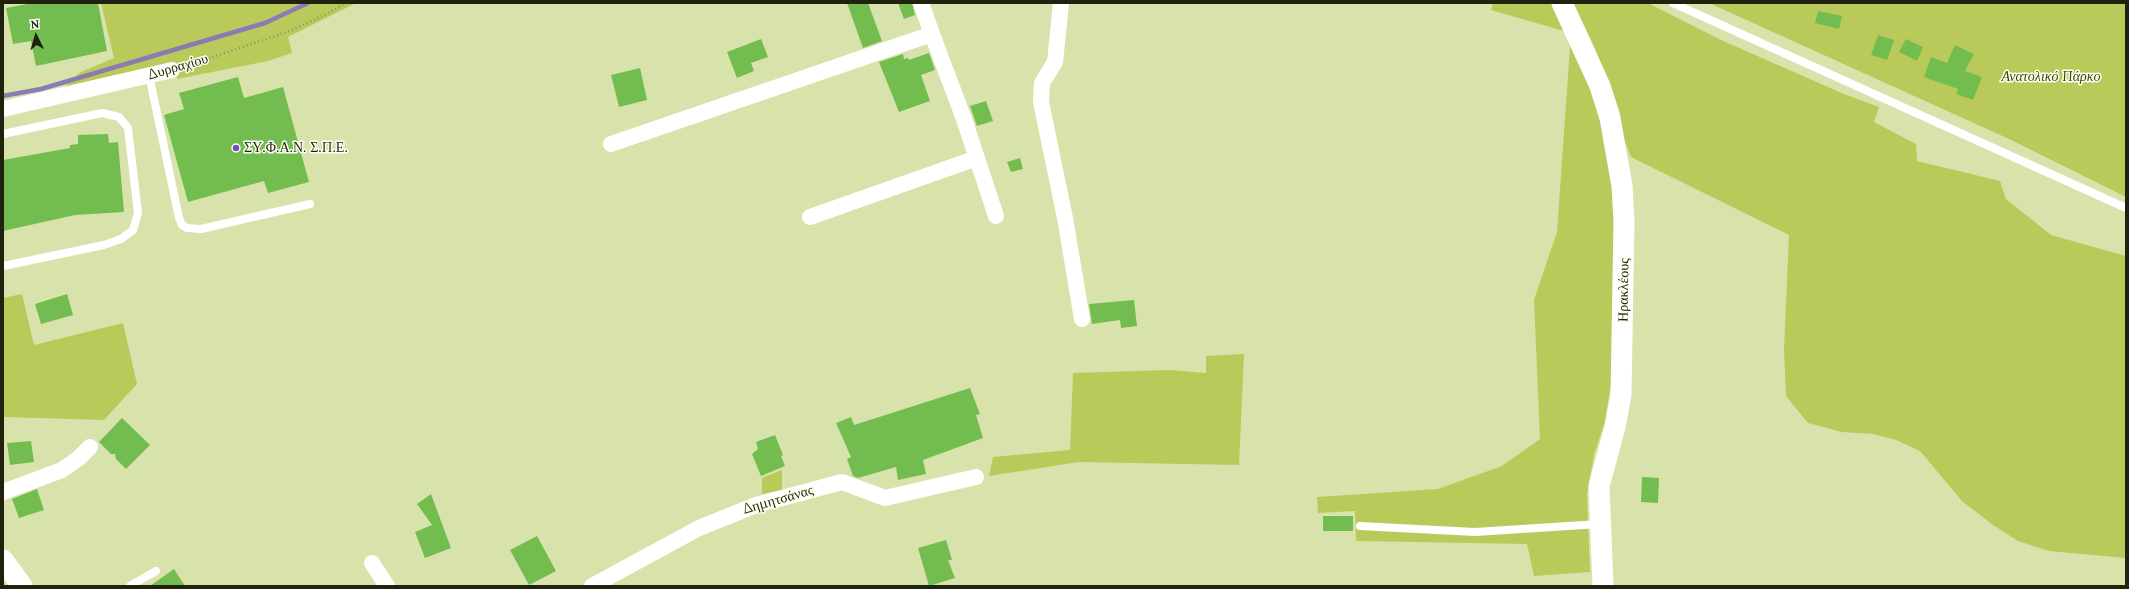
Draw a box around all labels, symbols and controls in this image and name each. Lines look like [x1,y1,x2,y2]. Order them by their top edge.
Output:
north arrow [16,16,56,56]
text: N [30,17,40,31]
street label: Δυρραχίου [146,50,210,84]
park label: Ανατολικό Πάρκο [2001,69,2101,85]
place label: ΣΥ.Φ.Α.Ν. Σ.Π.Ε. [244,140,348,156]
marker: ΣΥ.Φ.Α.Ν. Σ.Π.Ε. [231,143,241,153]
street label: Ηρακλέους [1615,258,1633,322]
street label: Δημητσάνας [741,482,815,518]

